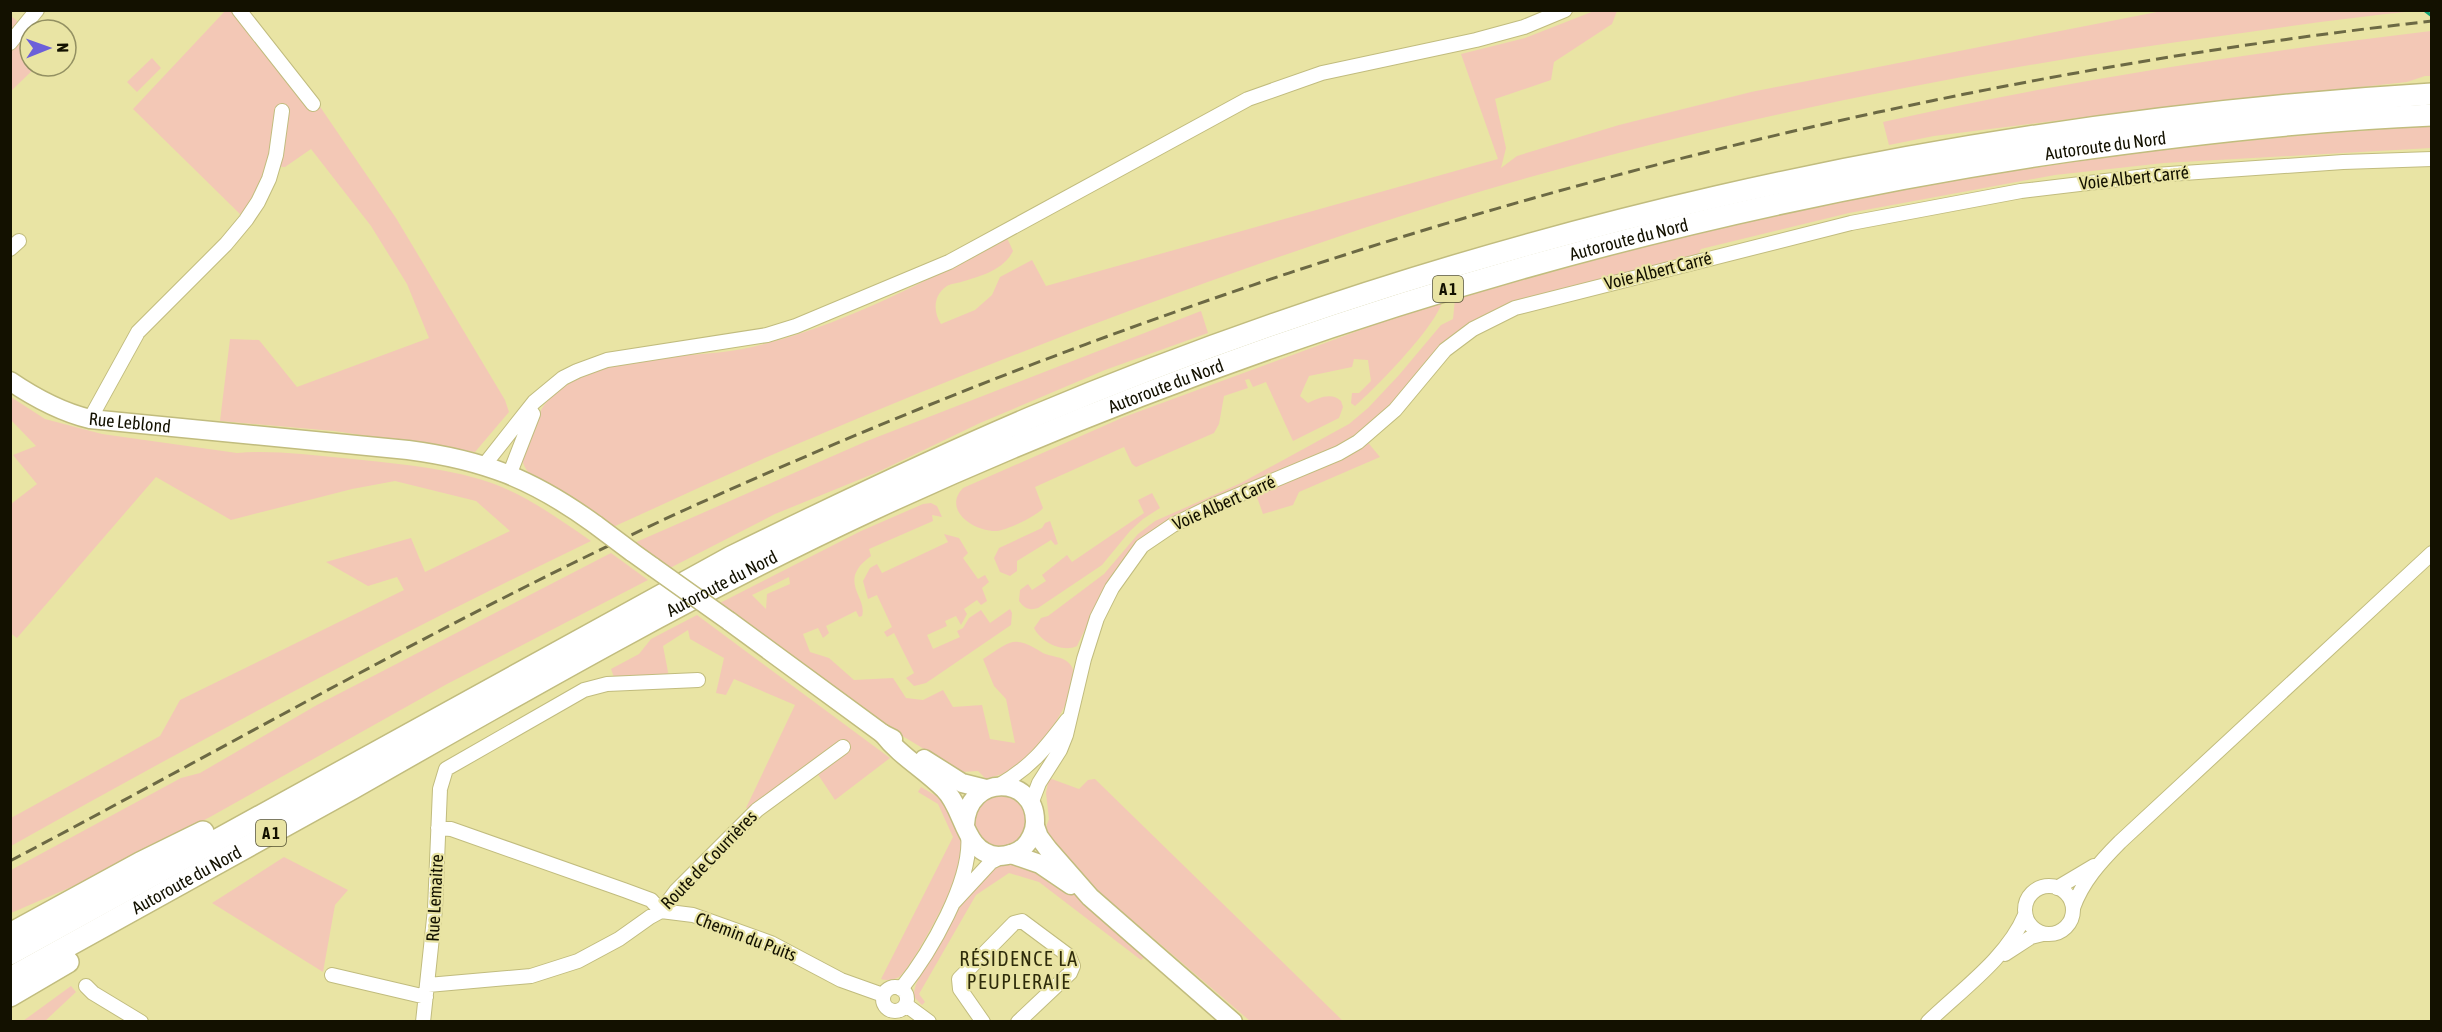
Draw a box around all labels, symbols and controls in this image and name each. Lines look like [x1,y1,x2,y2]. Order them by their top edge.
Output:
north arrow [18,18,78,78]
text: N [54,43,72,53]
street label: Autoroute du Nord [2044,127,2167,164]
street label: Voie Albert Carré [2078,161,2190,194]
street label: Autoroute du Nord [1567,214,1690,265]
street label: Voie Albert Carré [1602,247,1714,294]
road number: A 1 [1433,276,1463,302]
street label: Autoroute du Nord [1105,355,1226,417]
street label: Rue Leblond [88,408,172,437]
street label: Voie Albert Carré [1169,471,1278,534]
street label: Autoroute du Nord [663,546,781,621]
street label: Route de Courrières [656,806,761,913]
road number: A 1 [256,820,286,846]
street label: Autoroute du Nord [128,841,245,918]
street label: Rue Lemaitre [422,854,447,942]
street label: Chemin du Puits [693,908,800,965]
district label: RÉSIDENCE LA PEUPLERAIE [959,947,1079,993]

